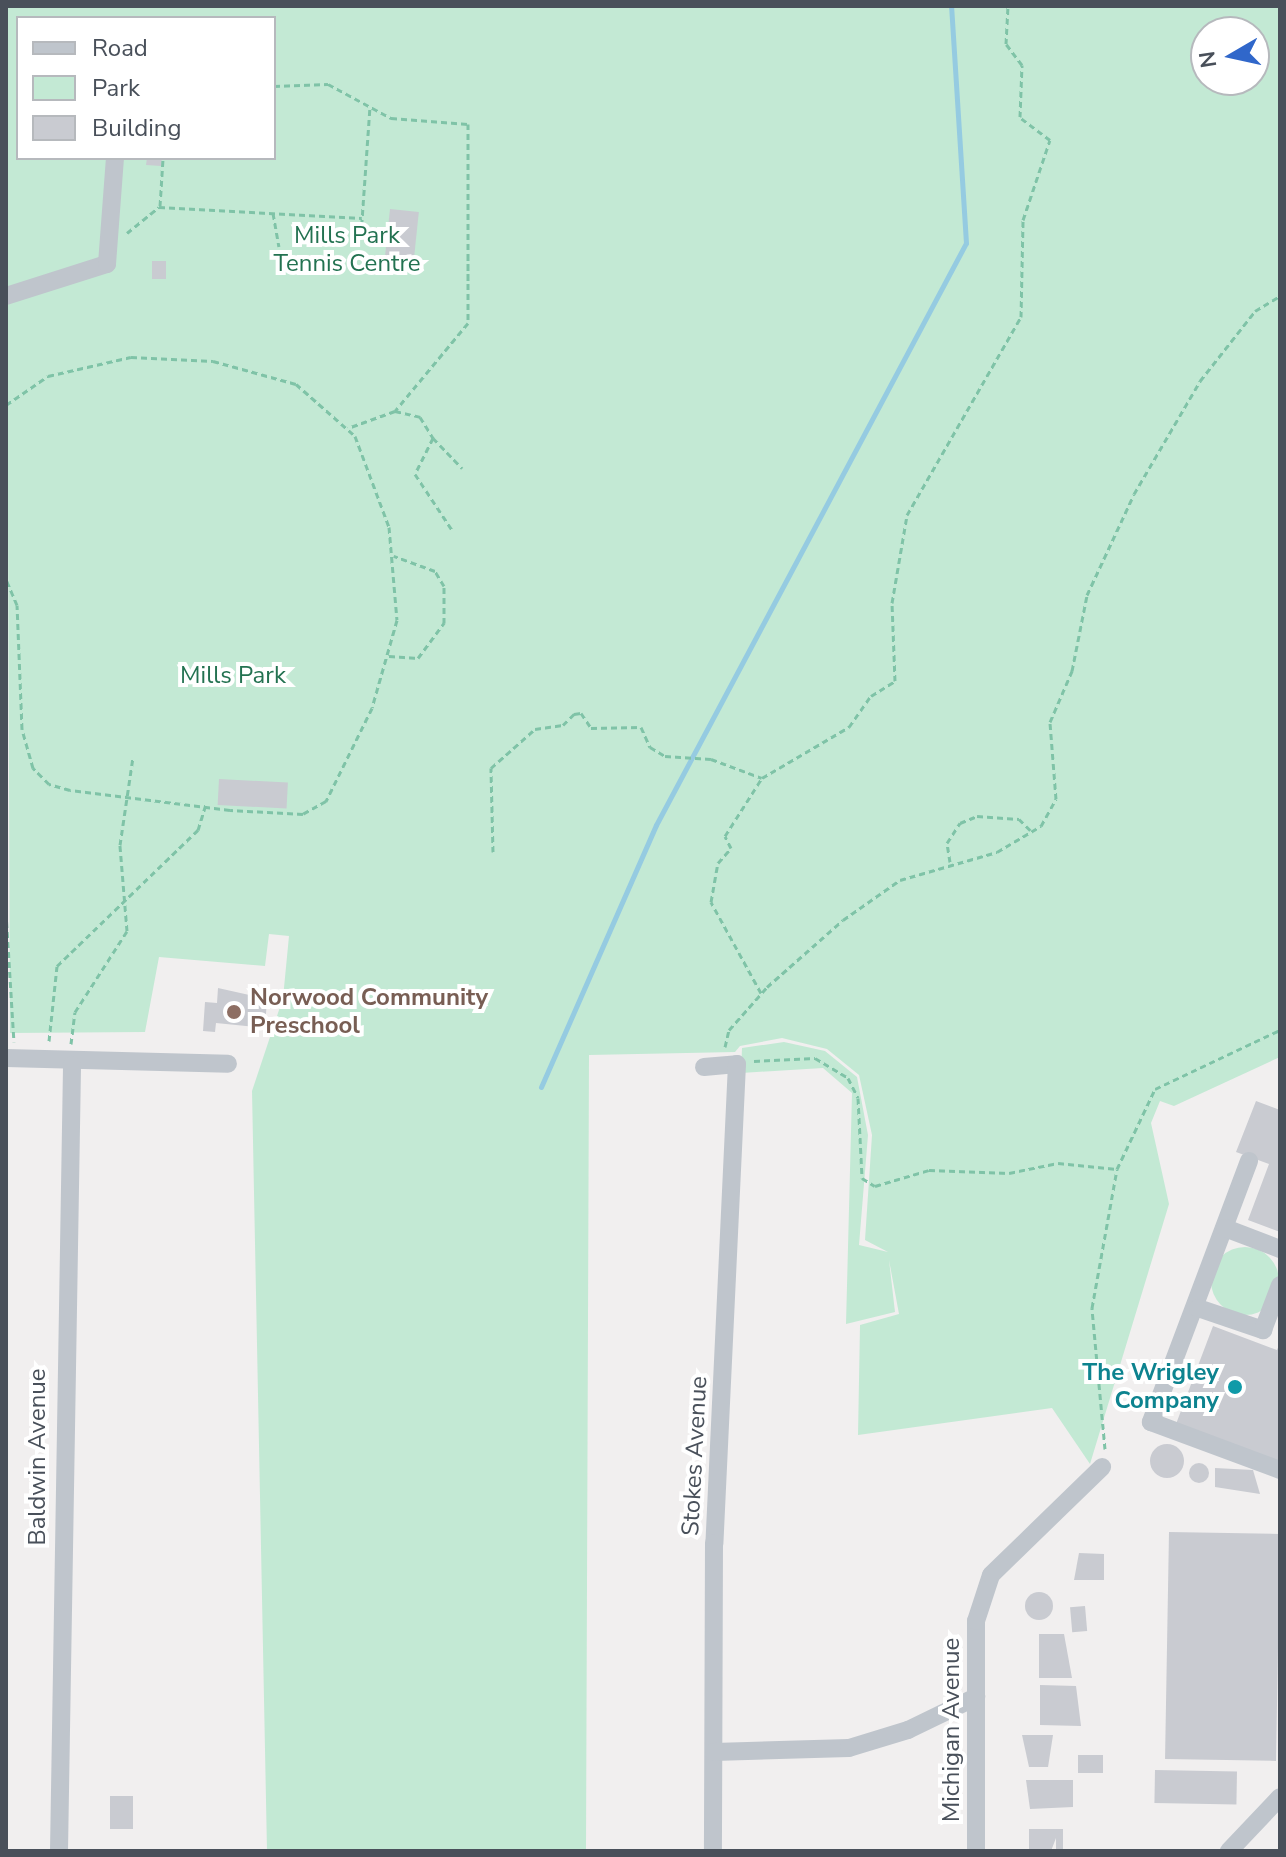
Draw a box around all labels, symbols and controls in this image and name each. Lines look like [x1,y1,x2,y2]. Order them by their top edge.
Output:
legend [16,16,276,160]
north arrow [1190,16,1270,96]
text: Road [92,32,148,64]
text: N [1192,49,1224,70]
text: Park [92,72,140,104]
text: Building [92,112,182,144]
park label: Mills Park Tennis Centre [273,222,421,278]
park label: Mills Park [180,662,286,690]
place label: Norwood Community Preschool [250,984,488,1040]
marker: Norwood Community Preschool [225,1003,243,1021]
place label: The Wrigley Company [1082,1359,1219,1415]
street label: Baldwin Avenue [24,1368,52,1546]
street label: Stokes Avenue [676,1375,714,1537]
marker: The Wrigley Company [1226,1378,1244,1396]
street label: Michigan Avenue [938,1638,966,1822]

